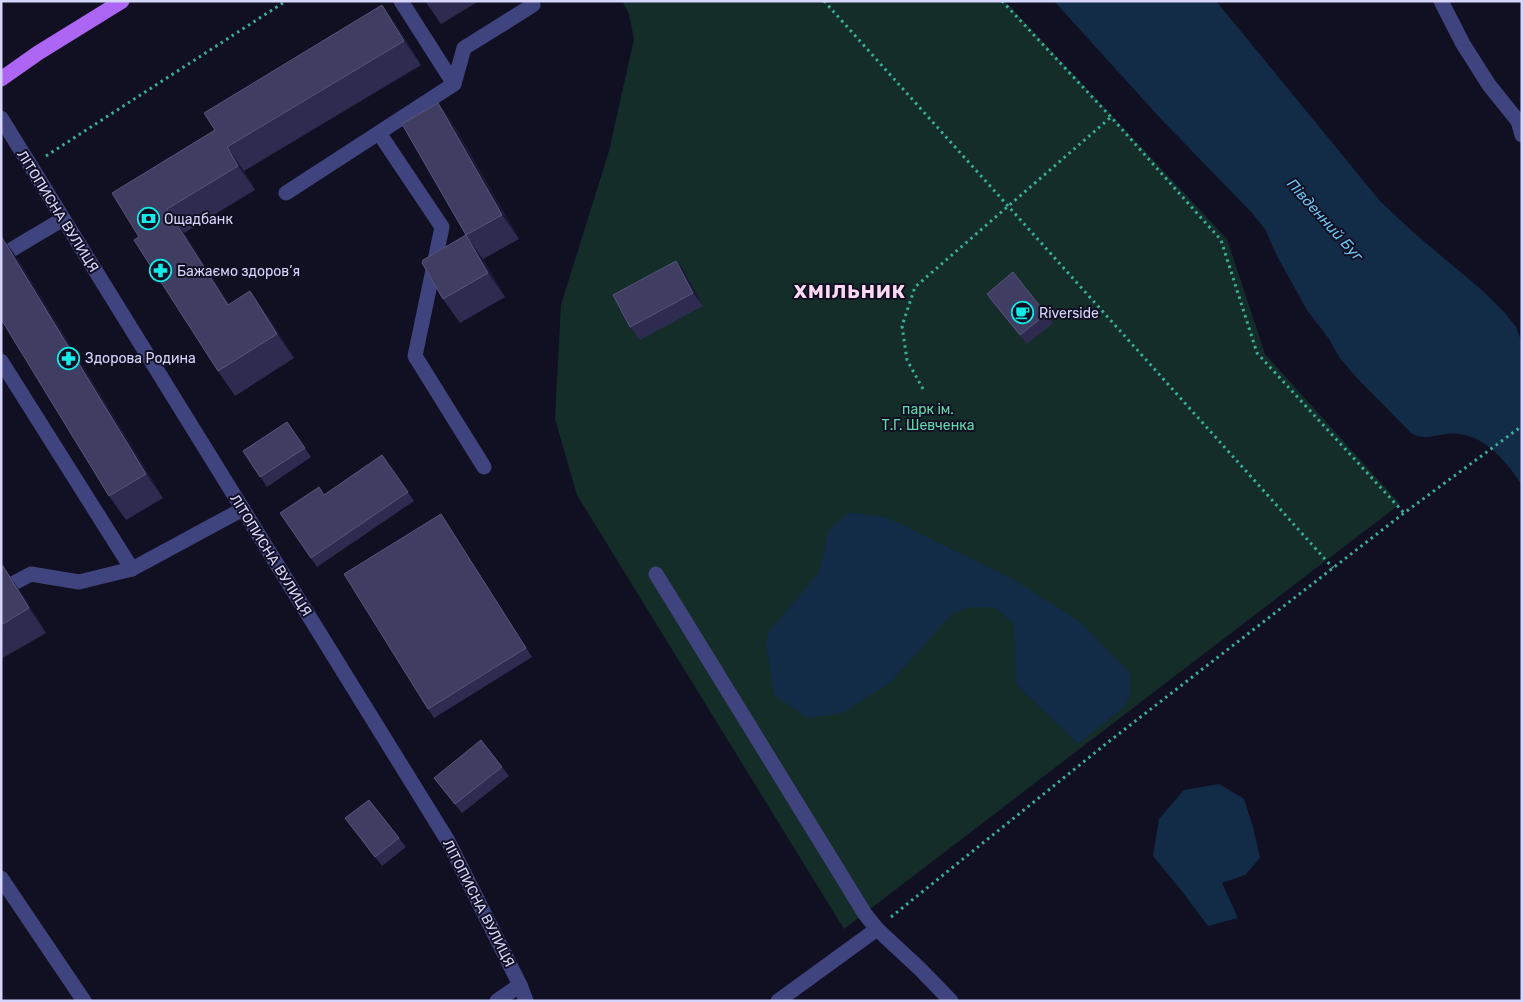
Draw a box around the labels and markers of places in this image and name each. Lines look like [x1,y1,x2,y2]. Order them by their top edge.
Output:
bank icon: Ощадбанк [136,207,160,231]
place label: Ощадбанк [164,211,233,228]
pharmacy icon: Бажаємо здоров’я [149,259,173,283]
place label: Бажаємо здоров’я [177,263,300,280]
cafe icon: Riverside [1011,301,1035,325]
place label: Riverside [1039,305,1099,322]
pharmacy icon: Здорова Родина [57,346,81,370]
place label: Здорова Родина [85,350,196,367]

